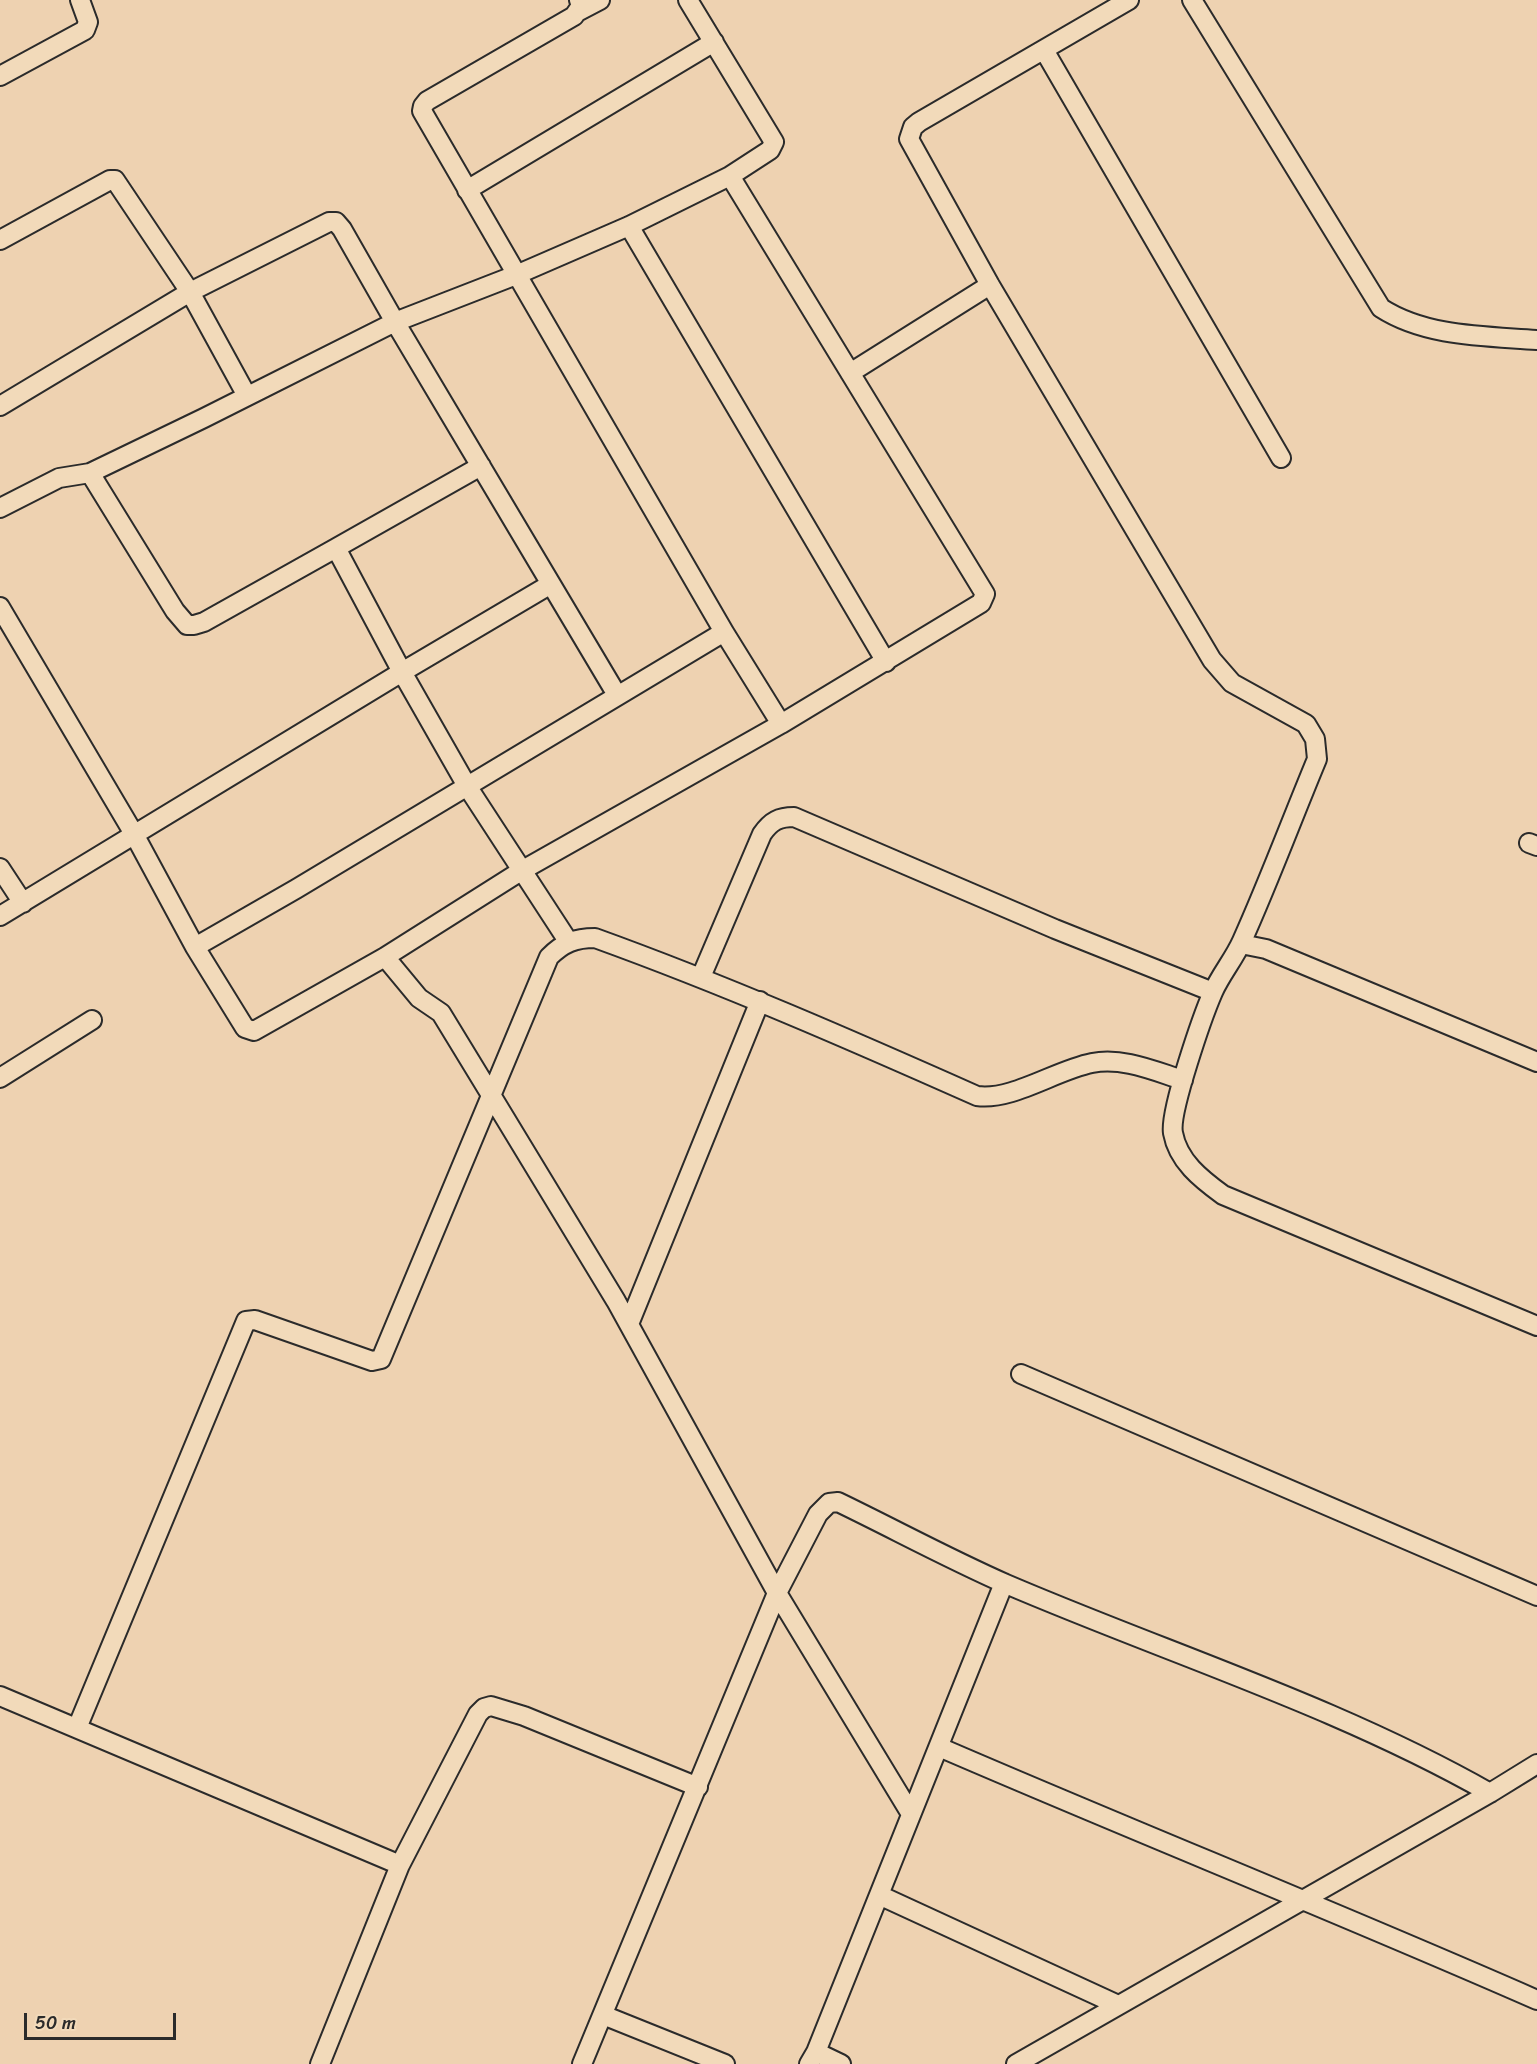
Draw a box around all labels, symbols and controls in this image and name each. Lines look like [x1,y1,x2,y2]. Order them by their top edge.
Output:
scale bar [27,2001,178,2039]
text: 50 m [35,2007,76,2039]

